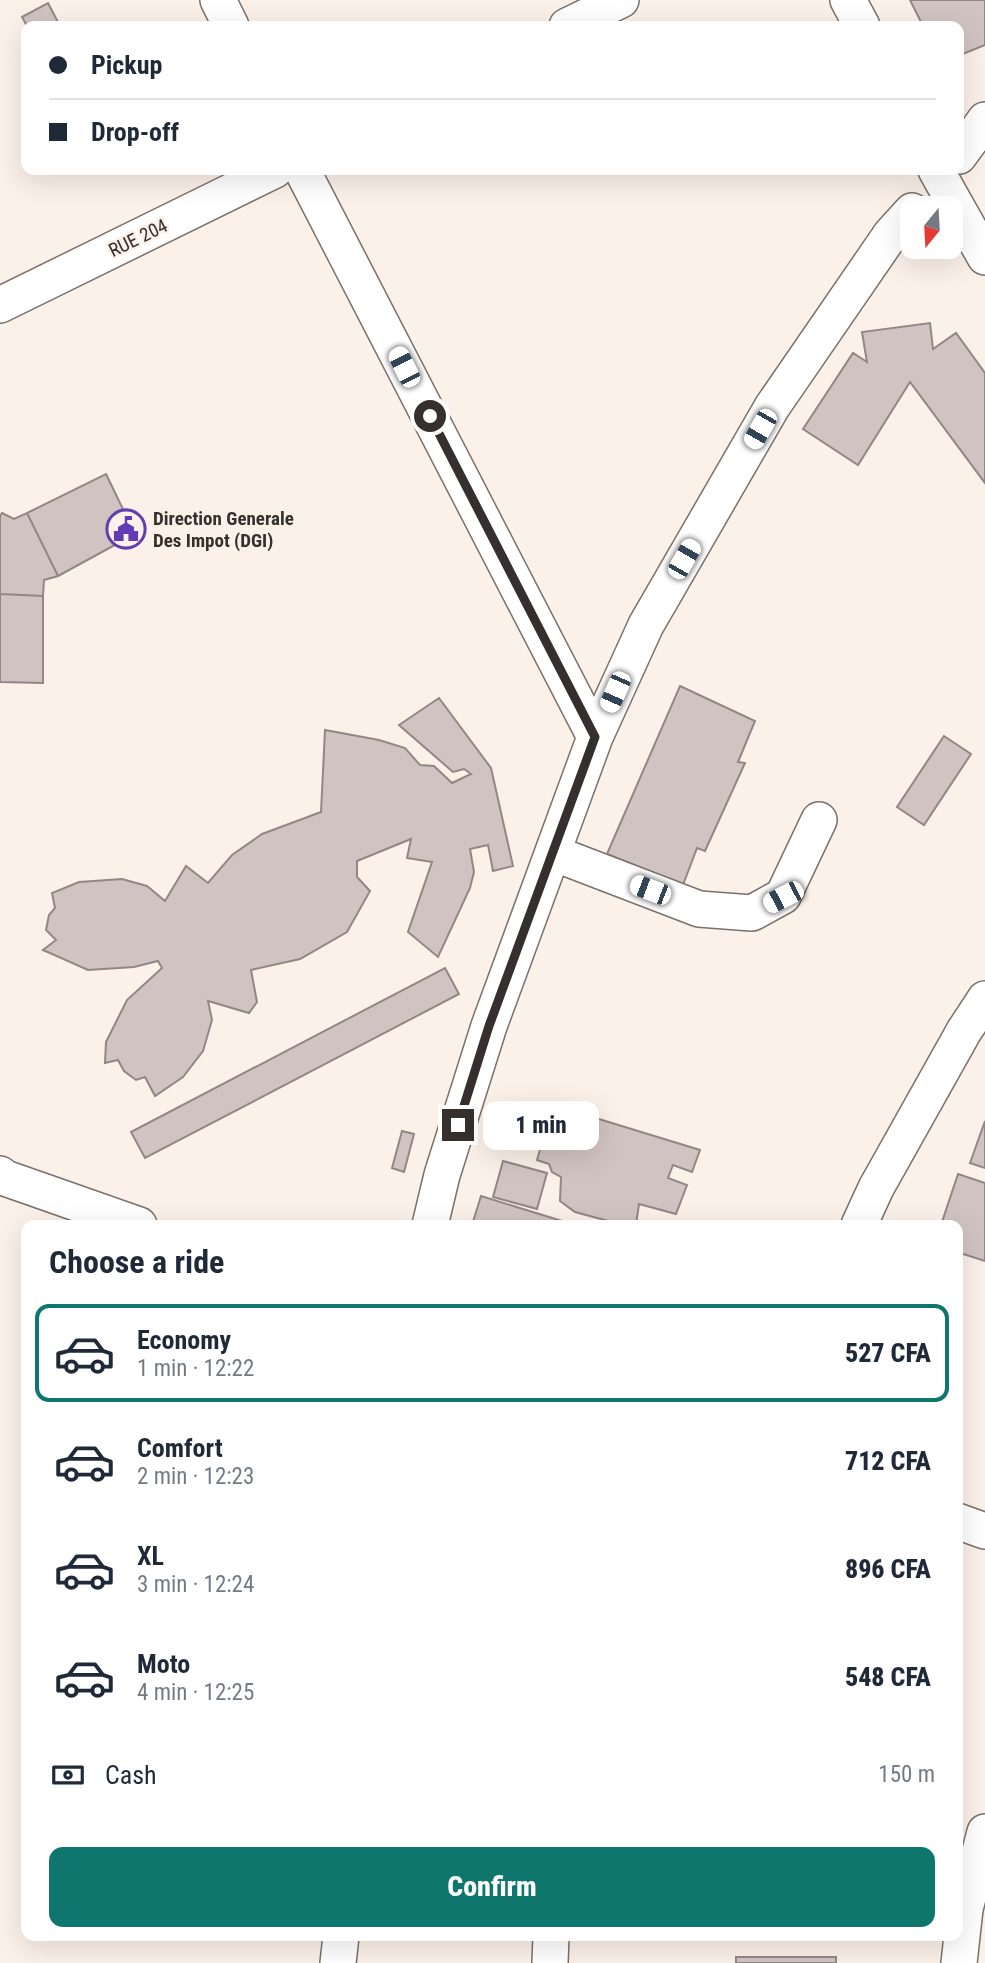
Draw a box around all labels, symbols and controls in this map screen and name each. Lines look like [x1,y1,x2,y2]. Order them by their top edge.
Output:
text: Pickup [91,50,162,80]
text: Drop-off [91,117,179,147]
north arrow [900,196,962,259]
map controls [900,196,963,259]
street label: RUE 204 [105,214,171,262]
car [386,344,423,390]
route start [414,400,446,432]
car [741,406,780,452]
place label: Direction Generale Des Impot (DGI) [153,507,294,552]
public building icon: Direction Generale Des Impot (DGI) [105,508,147,550]
car [665,536,704,582]
car [597,669,634,715]
car [627,873,674,907]
car [760,878,807,916]
callout: 1 min [482,1100,598,1150]
route end [442,1109,474,1141]
text: 1 min [515,1112,567,1139]
text: Choose a ride [49,1243,224,1281]
icon: car [53,1322,116,1385]
text: Economy [137,1325,231,1355]
text: 527 CFA [845,1338,931,1368]
text: 1 min · 12:22 [137,1355,254,1382]
icon: car [53,1430,116,1493]
text: Comfort [137,1433,223,1463]
text: 712 CFA [845,1446,931,1476]
text: 2 min · 12:23 [137,1463,254,1490]
icon: car [53,1538,116,1601]
text: XL [137,1541,164,1571]
text: 896 CFA [845,1554,931,1584]
text: 3 min · 12:24 [137,1571,254,1598]
icon: car [53,1646,116,1709]
text: Moto [137,1649,190,1679]
text: 548 CFA [845,1662,931,1692]
text: 4 min · 12:25 [137,1679,254,1706]
icon: cash [49,1756,87,1794]
text: Cash [105,1760,157,1790]
text: 150 m [878,1761,935,1788]
button: Confirm [49,1847,935,1927]

